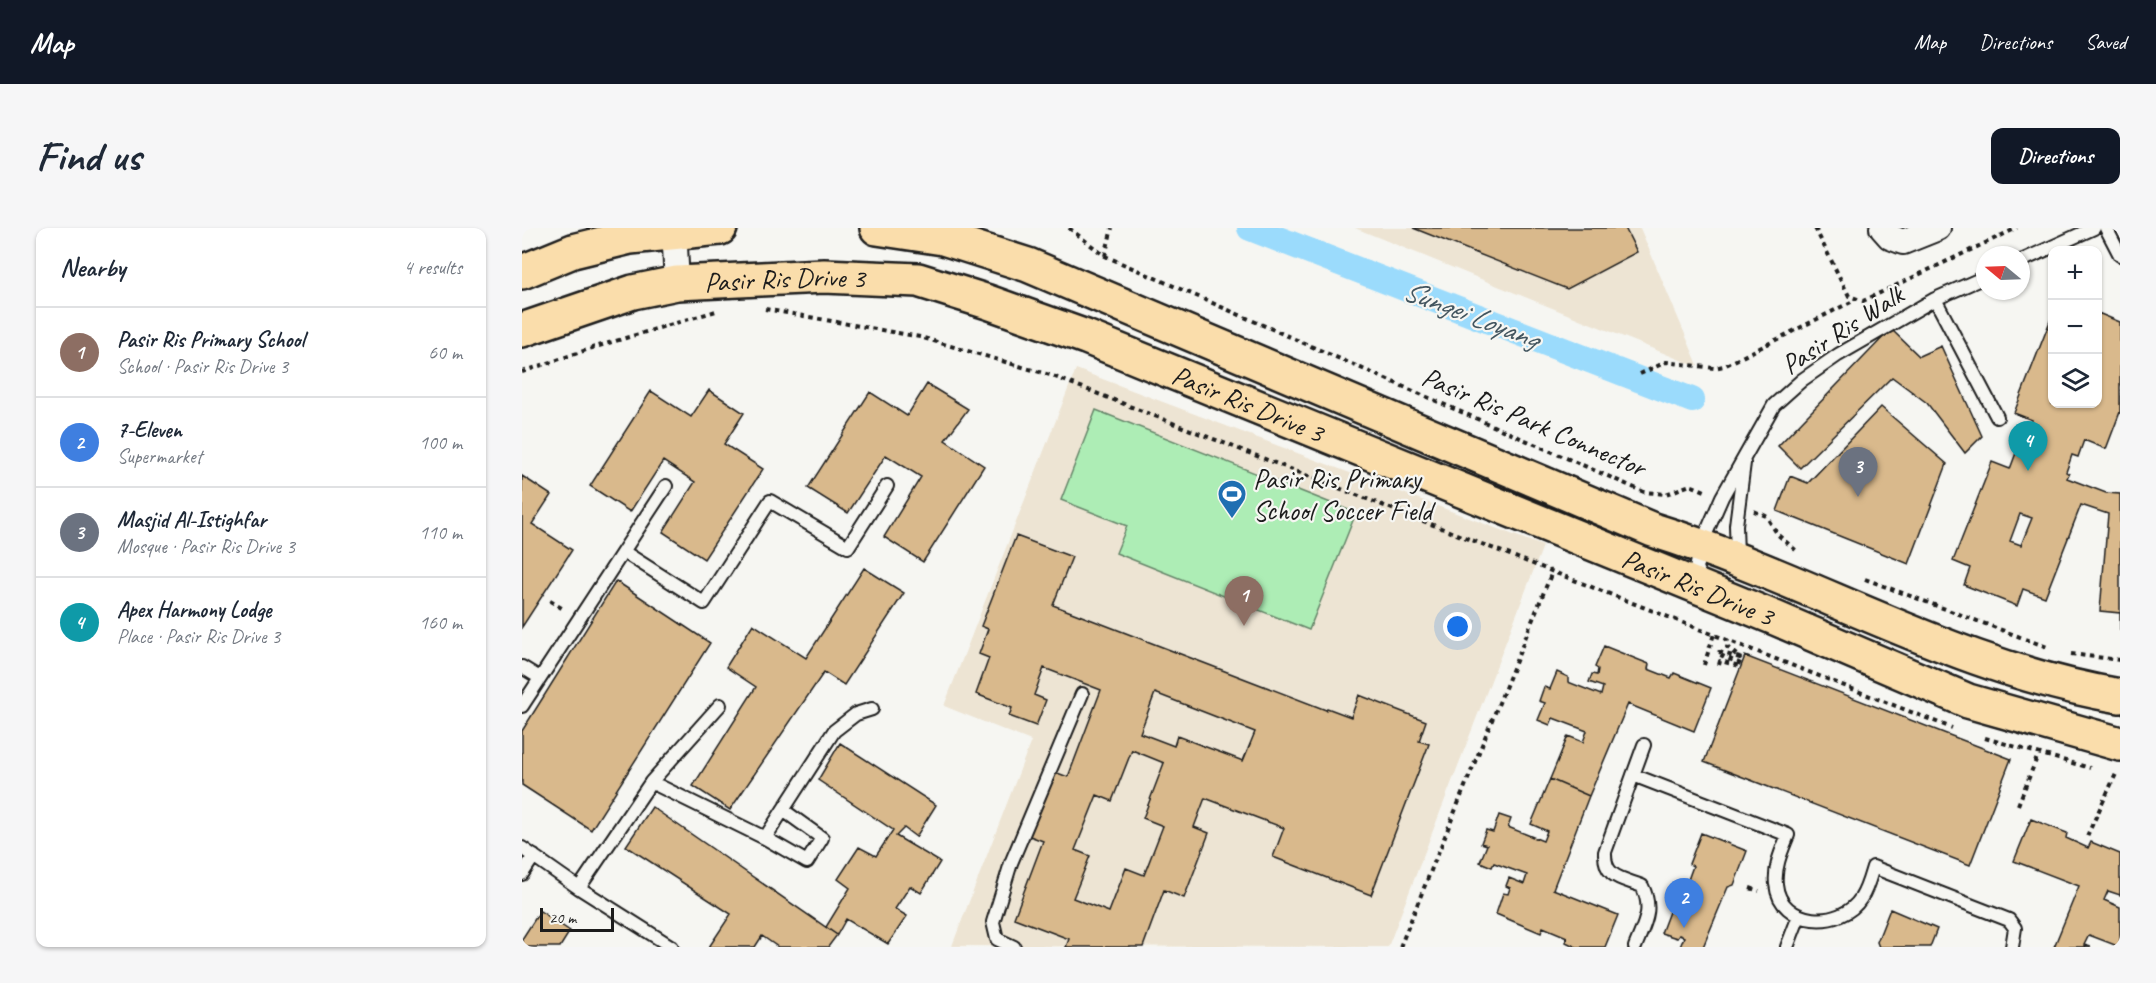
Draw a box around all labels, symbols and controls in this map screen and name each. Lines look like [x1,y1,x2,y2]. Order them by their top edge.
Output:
text: Map [30,25,73,60]
text: Map [1914,29,1946,55]
text: Directions [1979,29,2052,55]
text: Saved [2085,29,2126,55]
button: Directions [1991,128,2120,184]
text: Find us [36,130,141,183]
north arrow [1976,246,2030,300]
map controls [2048,246,2102,408]
button: + [2048,246,2102,300]
text: Nearby [60,251,125,284]
text: 4 results [403,255,462,280]
street label: Pasir Ris Drive 3 [704,259,868,300]
water label: Sungei Loyang [1398,271,1548,359]
street label: Pasir Ris Walk [1775,276,1911,382]
button: − [2048,300,2102,354]
text: Pasir Ris Primary School [117,326,304,354]
text: 1 [75,340,84,365]
text: 60 m [428,340,462,365]
text: School · Pasir Ris Drive 3 [117,354,288,379]
button: layers [2048,354,2102,408]
street label: Pasir Ris Drive 3 [1167,357,1331,451]
street label: Pasir Ris Park Connector [1417,359,1654,485]
text: 7-Eleven [117,416,182,444]
pin: 4 [2008,422,2048,471]
text: 2 [75,430,84,455]
text: 100 m [419,430,462,455]
text: Supermarket [117,444,202,469]
pin: 3 [1838,448,1878,497]
place label: Pasir Ris Primary School Soccer Field [1253,461,1436,528]
sports icon: Pasir Ris Primary School Soccer Field [1216,478,1248,520]
text: Masjid Al-Istighfar [117,506,266,534]
text: 3 [75,520,84,545]
text: 110 m [419,520,462,545]
text: Mosque · Pasir Ris Drive 3 [117,534,295,559]
street label: Pasir Ris Drive 3 [1617,541,1781,635]
pin: 1 [1224,576,1264,626]
text: Apex Harmony Lodge [117,596,271,624]
text: 4 [75,610,84,635]
text: 160 m [419,610,462,635]
your location [1443,612,1472,641]
text: Place · Pasir Ris Drive 3 [117,624,280,649]
pin: 2 [1664,878,1704,928]
scale bar [540,905,614,932]
text: 20 m [549,908,576,928]

